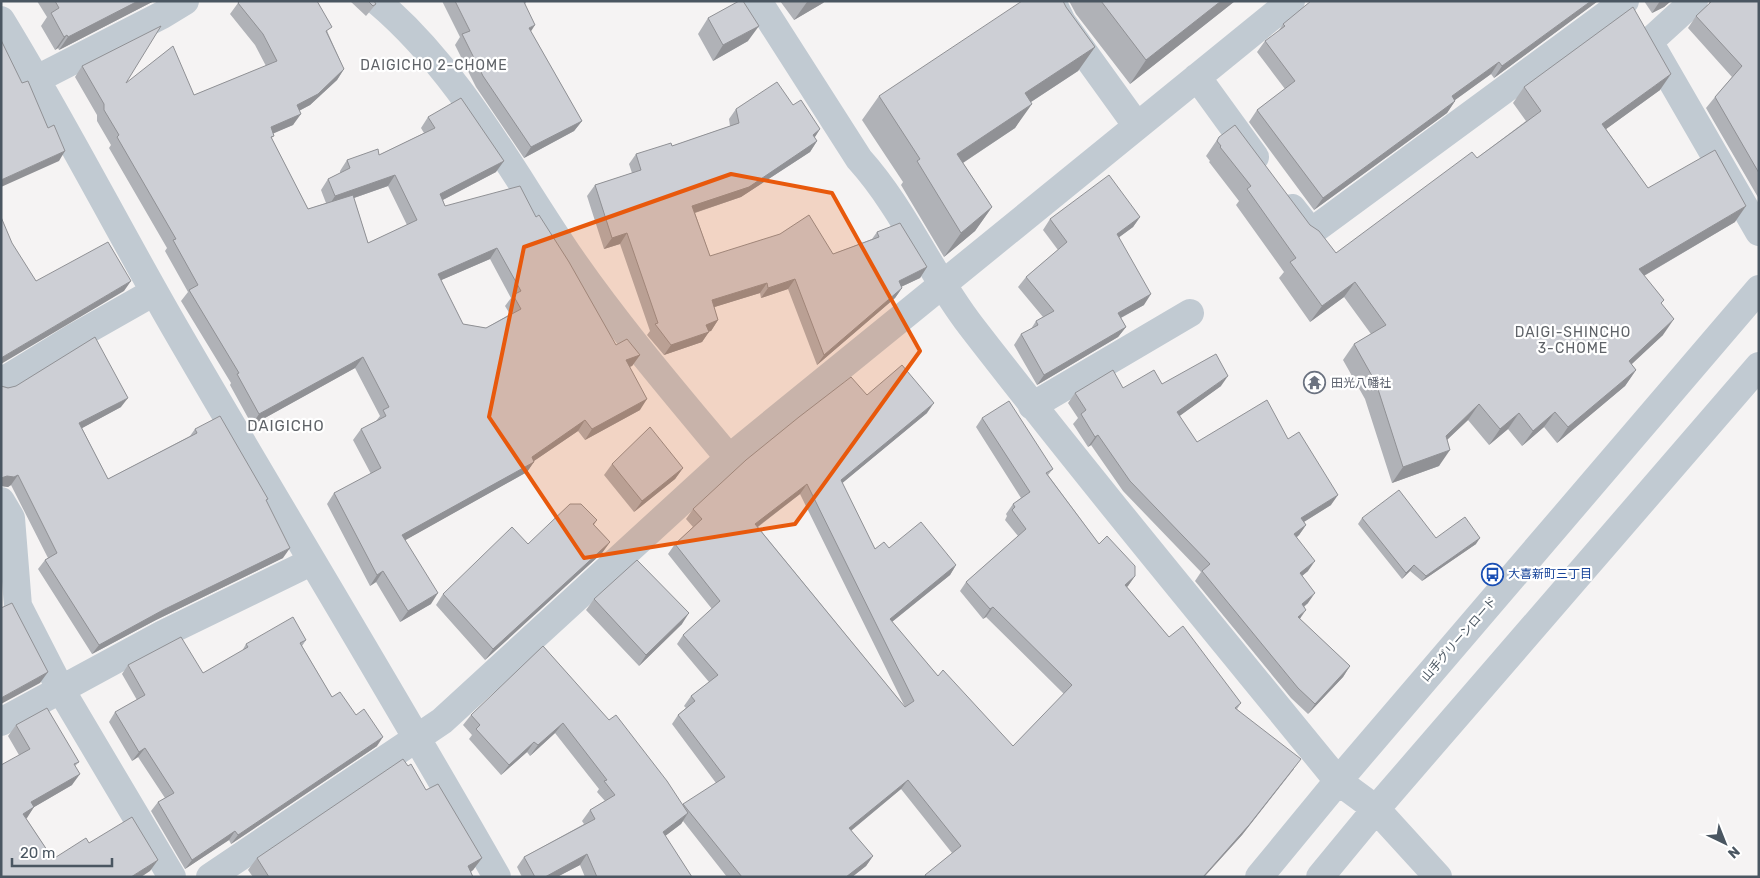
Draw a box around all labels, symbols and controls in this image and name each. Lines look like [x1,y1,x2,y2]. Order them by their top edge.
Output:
district label: DAIGICHO 2-CHOME [360,57,508,74]
district label: DAIGI-SHINCHO 3-CHOME [1515,324,1631,357]
temple icon: 田光八幡社 [1303,371,1327,395]
place label: 田光八幡社 [1331,376,1391,390]
district label: DAIGICHO [247,417,325,435]
bus stop icon: 大喜新町三丁目 [1480,562,1504,586]
place label: 大喜新町三丁目 [1508,567,1592,581]
street label: 山手グリーンロード [1418,594,1500,684]
north arrow [1700,818,1750,868]
scale bar [12,836,112,868]
text: N [1724,842,1743,862]
text: 20 m [20,844,55,862]

